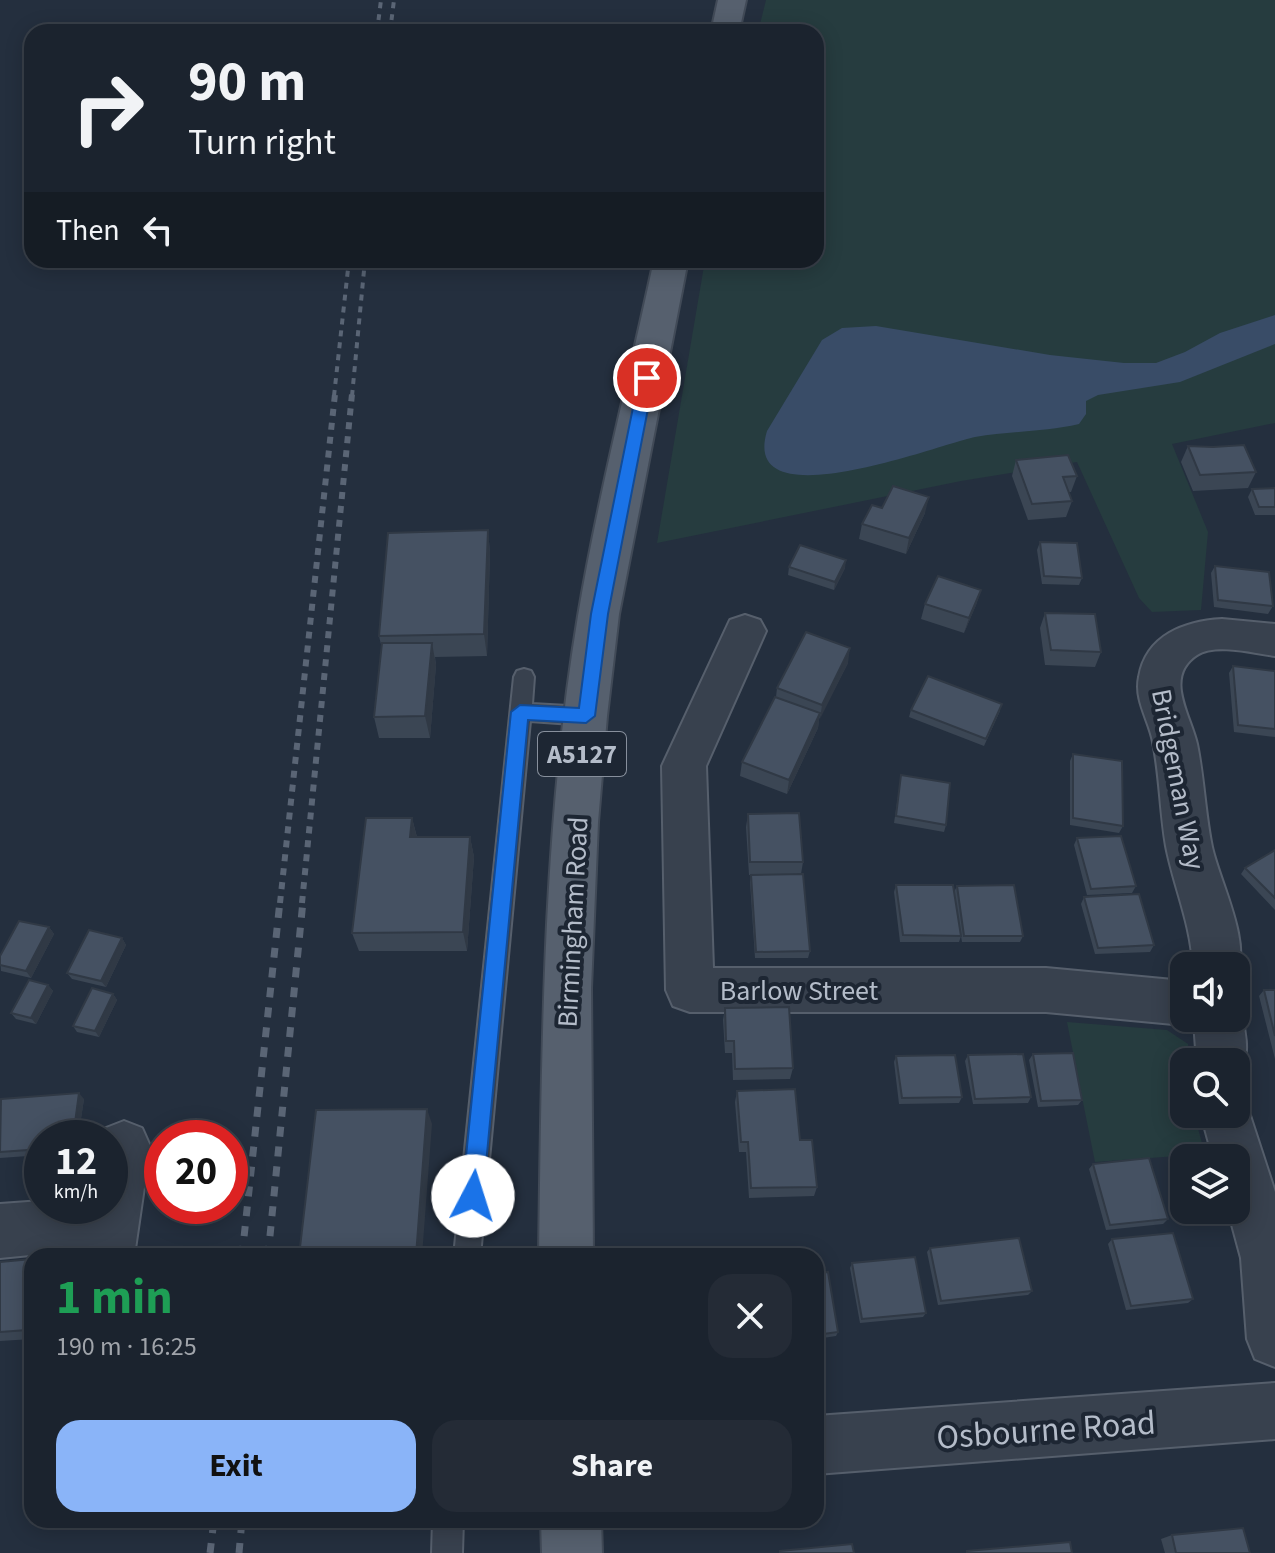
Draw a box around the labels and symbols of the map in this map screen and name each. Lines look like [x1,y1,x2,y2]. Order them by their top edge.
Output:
pin [613,344,681,412]
street label: Bridgeman Way [1141,685,1215,873]
road number: A5127 [538,732,626,776]
street label: Birmingham Road [548,816,598,1028]
street label: Barlow Street [720,971,879,1011]
speed limit sign: 20 [144,1120,248,1224]
position arrow [431,1154,515,1238]
street label: Osbourne Road [935,1398,1157,1463]

